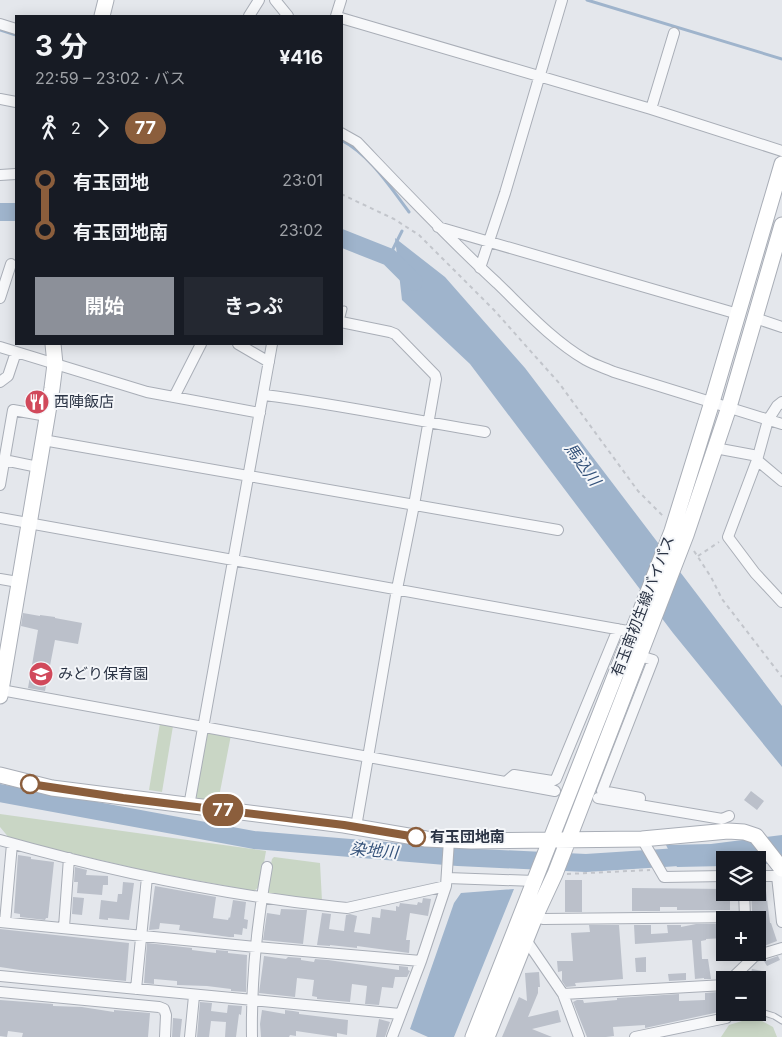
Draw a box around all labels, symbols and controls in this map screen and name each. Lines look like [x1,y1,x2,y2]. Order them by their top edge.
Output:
text: 3 分 [35,29,88,63]
text: ¥416 [280,46,323,69]
text: 22:59 – 23:02 · バス [35,68,186,88]
icon: walk [35,114,63,142]
icon: forward [89,114,117,142]
text: 77 [135,117,156,138]
text: 2 [71,118,81,138]
text: 23:01 [282,170,323,190]
text: 有玉団地 [73,171,149,194]
text: 23:02 [279,220,323,240]
text: 有玉団地南 [73,221,168,244]
button: 開始 [35,277,174,335]
button: きっぷ [184,277,323,335]
restaurant icon: 西陣飯店 [24,389,50,415]
place label: 西陣飯店 [54,392,114,411]
water label: 馬込川 [561,439,606,491]
street label: 有玉南初生線バイパス [607,533,678,679]
school or university icon: みどり保育園 [28,661,54,687]
place label: みどり保育園 [58,664,148,683]
unlabelled marker [20,774,40,794]
line badge: 77 [200,794,246,826]
text: 77 [212,799,234,820]
marker: 有玉団地南 [406,827,426,847]
place label: 有玉団地南 [430,827,505,846]
water label: 染地川 [349,838,401,862]
map controls [716,851,766,1021]
button: layers [716,851,766,901]
button: + [716,911,766,961]
button: − [716,971,766,1021]

